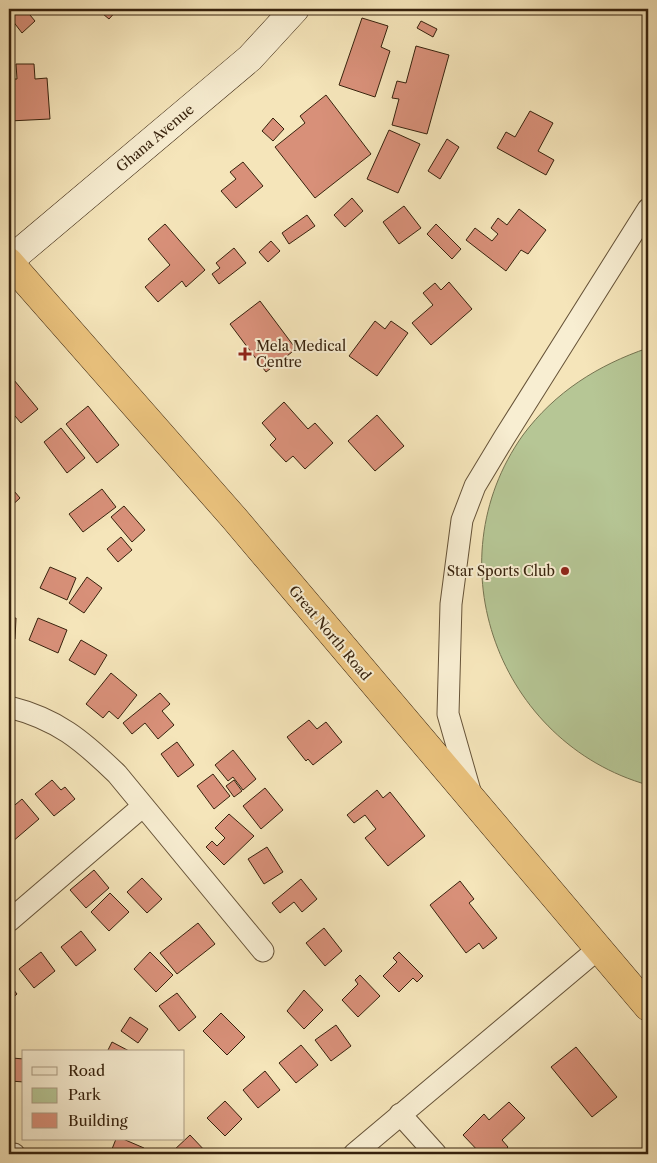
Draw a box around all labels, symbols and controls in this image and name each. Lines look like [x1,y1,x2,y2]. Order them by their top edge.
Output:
street label: Ghana Avenue [112,100,198,176]
place label: Mela Medical Centre [256,337,346,371]
marker: Mela Medical Centre [238,347,252,361]
place label: Star Sports Club [447,562,555,580]
marker: Star Sports Club [559,565,571,577]
street label: Great North Road [285,582,375,685]
legend [22,1050,185,1140]
text: Road [68,1061,105,1080]
text: Park [68,1085,102,1104]
text: Building [68,1111,128,1130]

